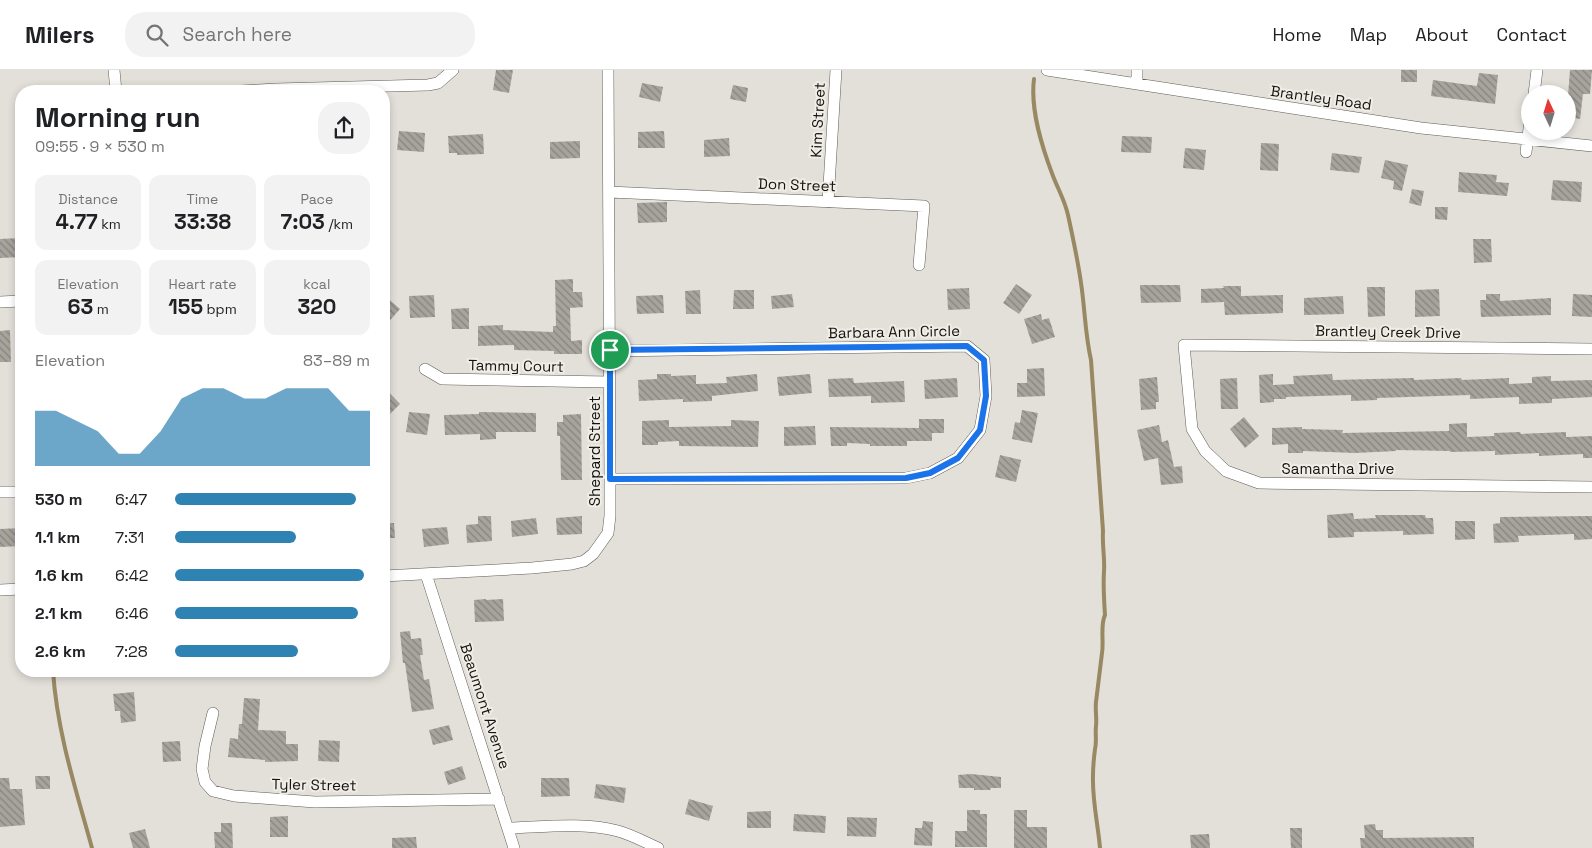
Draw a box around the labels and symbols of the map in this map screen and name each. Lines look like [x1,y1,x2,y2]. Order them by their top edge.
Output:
street label: Brantley Road [1269,81,1373,114]
street label: Kim Street [806,82,829,158]
north arrow [1521,85,1576,140]
street label: Don Street [758,174,836,195]
street label: Barbara Ann Circle [828,321,960,342]
street label: Brantley Creek Drive [1315,321,1461,342]
pin [589,329,631,371]
street label: Tammy Court [468,355,564,376]
street label: Shepard Street [585,396,604,506]
street label: Samantha Drive [1282,459,1395,478]
street label: Beaumont Avenue [456,641,515,771]
street label: Tyler Street [271,774,357,795]

